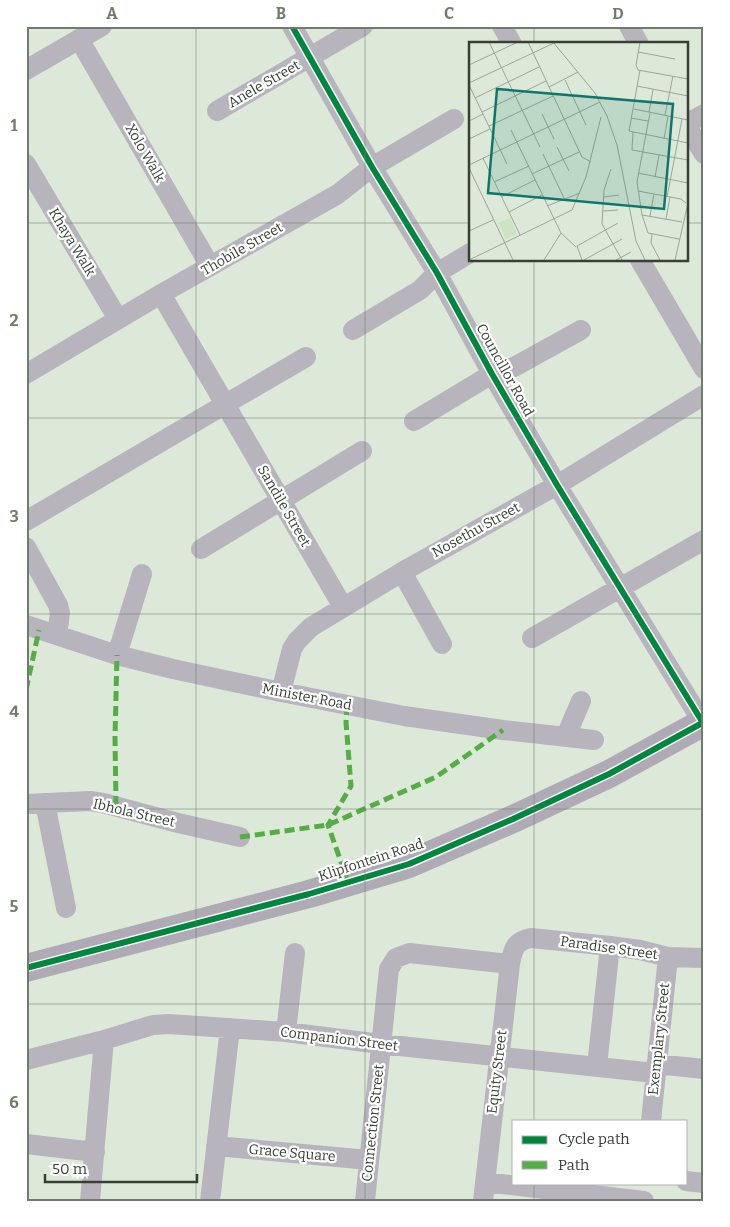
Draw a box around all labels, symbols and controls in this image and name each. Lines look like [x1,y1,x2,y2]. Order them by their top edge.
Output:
text: A [106,4,118,23]
text: B [276,4,286,23]
text: C [444,4,454,23]
text: D [612,4,624,23]
inset map [469,42,688,261]
street label: Anele Street [225,57,303,111]
text: 1 [11,116,18,135]
street label: Xolo Walk [121,121,169,185]
street label: Khaya Walk [45,205,99,279]
street label: Thobile Street [198,219,286,279]
text: 2 [9,311,19,330]
street label: Councillor Road [472,321,538,419]
street label: Sandile Street [254,462,314,550]
street label: Nosethu Street [429,499,523,561]
text: 3 [9,507,19,526]
street label: Minister Road [261,680,353,714]
text: 4 [9,702,19,721]
street label: Ibhola Street [91,795,177,831]
street label: Klipfontein Road [316,835,426,885]
text: 5 [10,897,19,916]
street label: Paradise Street [559,933,659,963]
street label: Exemplary Street [645,982,673,1096]
street label: Companion Street [279,1023,399,1055]
street label: Equity Street [483,1029,511,1115]
street label: Connection Street [358,1064,388,1182]
text: 6 [9,1093,19,1112]
legend [512,1120,688,1184]
text: Cycle path [558,1130,630,1148]
street label: Grace Square [248,1141,336,1165]
scale bar [45,1152,198,1184]
text: Path [558,1156,590,1174]
text: 50 m [52,1160,88,1178]

